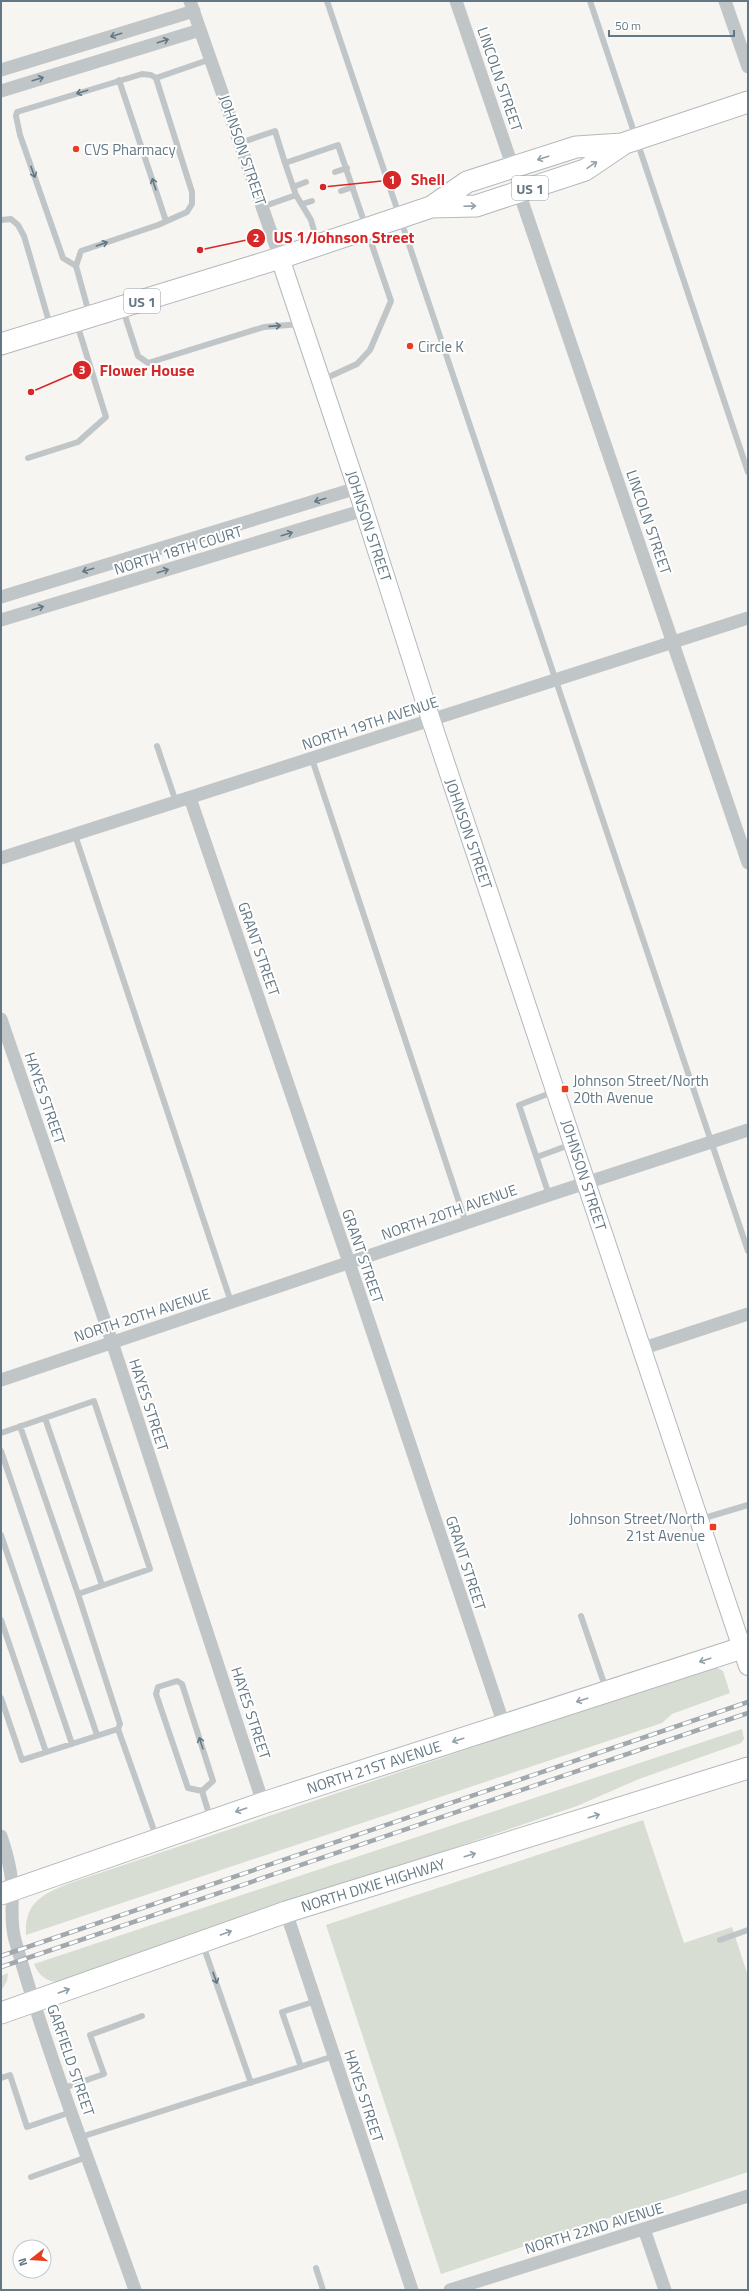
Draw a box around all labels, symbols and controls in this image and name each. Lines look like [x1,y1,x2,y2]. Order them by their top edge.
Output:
scale bar [609,12,734,38]
text: 50 m [615,16,641,35]
street label: LINCOLN STREET [471,24,529,135]
one-way arrow [110,32,123,39]
one-way arrow [156,37,169,44]
one-way arrow [32,75,45,82]
one-way arrow [75,89,88,96]
street label: JOHNSON STREET [213,92,273,209]
place label: CVS Pharmacy [84,138,176,161]
marker: CVS Pharmacy [71,144,81,154]
one-way arrow [537,155,550,162]
one-way arrow [586,161,597,169]
one-way arrow [30,165,37,178]
callout: Shell [382,166,453,194]
text: Shell [411,167,445,191]
text: 1 [389,170,395,189]
road number: US 1 [512,176,548,200]
one-way arrow [149,179,157,191]
one-way arrow [463,202,476,210]
callout: US 1/Johnson Street [246,224,423,252]
text: US 1/Johnson Street [274,225,415,249]
text: 2 [253,228,259,247]
one-way arrow [95,240,108,247]
road number: US 1 [124,289,160,313]
one-way arrow [268,322,281,330]
place label: Circle K [418,335,464,358]
marker: Circle K [405,341,415,351]
callout: Flower House [72,356,203,384]
text: Flower House [99,358,195,382]
text: 3 [79,360,85,379]
street label: JOHNSON STREET [340,467,398,585]
street label: LINCOLN STREET [620,467,678,578]
one-way arrow [314,496,326,504]
street label: NORTH 18TH COURT [111,520,245,580]
one-way arrow [281,530,294,537]
one-way arrow [82,567,95,574]
one-way arrow [156,567,169,574]
one-way arrow [32,604,45,611]
street label: NORTH 19TH AVENUE [299,690,441,756]
street label: JOHNSON STREET [439,776,499,893]
street label: GRANT STREET [232,899,286,999]
street label: HAYES STREET [19,1049,72,1147]
place label: Johnson Street/North 20th Avenue [573,1069,709,1109]
marker: Johnson Street/North 20th Avenue [560,1084,570,1094]
street label: JOHNSON STREET [555,1116,613,1234]
street label: NORTH 20TH AVENUE [378,1178,520,1246]
street label: GRANT STREET [336,1206,390,1306]
street label: NORTH 20TH AVENUE [71,1282,213,1348]
street label: HAYES STREET [123,1356,175,1454]
place label: Johnson Street/North 21st Avenue [569,1507,705,1547]
street label: GRANT STREET [440,1513,492,1613]
marker: Johnson Street/North 21st Avenue [708,1522,718,1532]
one-way arrow [699,1657,712,1664]
street label: HAYES STREET [225,1664,277,1762]
one-way arrow [575,1697,588,1704]
street label: NORTH 21ST AVENUE [304,1734,444,1800]
one-way arrow [197,1737,204,1750]
one-way arrow [452,1737,465,1744]
one-way arrow [235,1807,247,1815]
one-way arrow [588,1812,601,1819]
one-way arrow [463,1851,476,1858]
street label: NORTH DIXIE HIGHWAY [298,1852,448,1918]
one-way arrow [220,1929,233,1936]
one-way arrow [212,1972,219,1985]
one-way arrow [58,1987,71,1994]
street label: GARFIELD STREET [41,2001,101,2119]
street label: HAYES STREET [338,2047,390,2145]
street label: NORTH 22ND AVENUE [522,2196,666,2260]
north arrow [12,2239,52,2279]
text: N [14,2256,31,2268]

